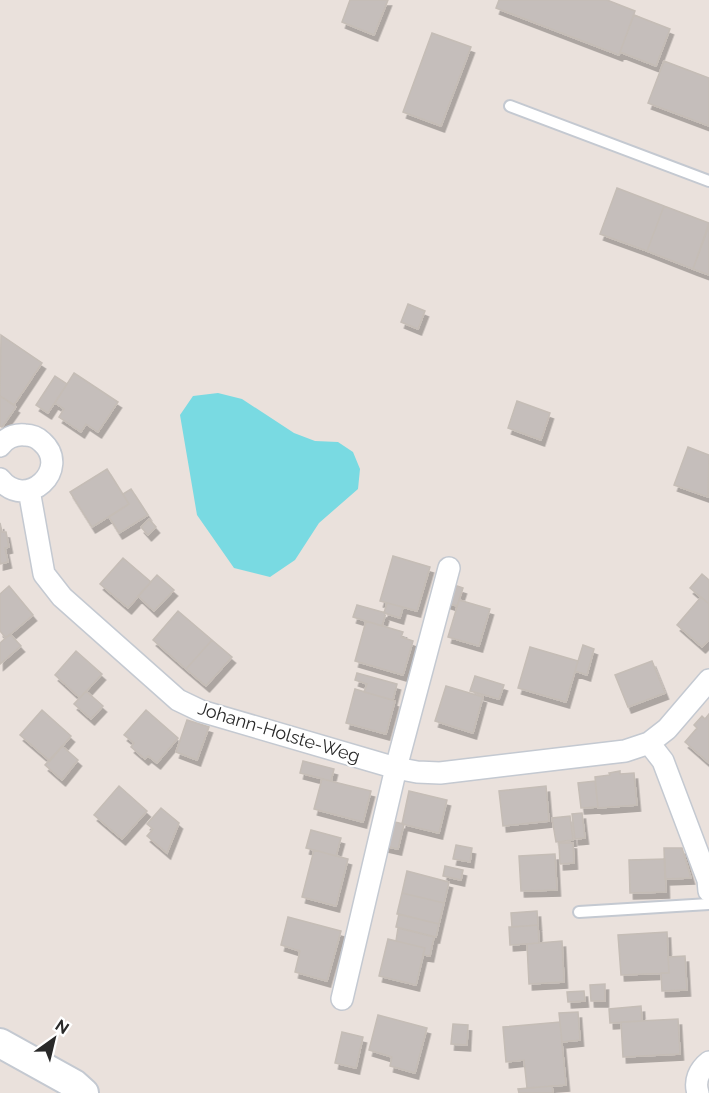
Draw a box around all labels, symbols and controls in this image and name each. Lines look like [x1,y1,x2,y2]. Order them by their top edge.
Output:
street label: Johann-Holste-Weg [195,697,363,767]
north arrow [24,1009,84,1069]
text: N [52,1016,72,1038]

